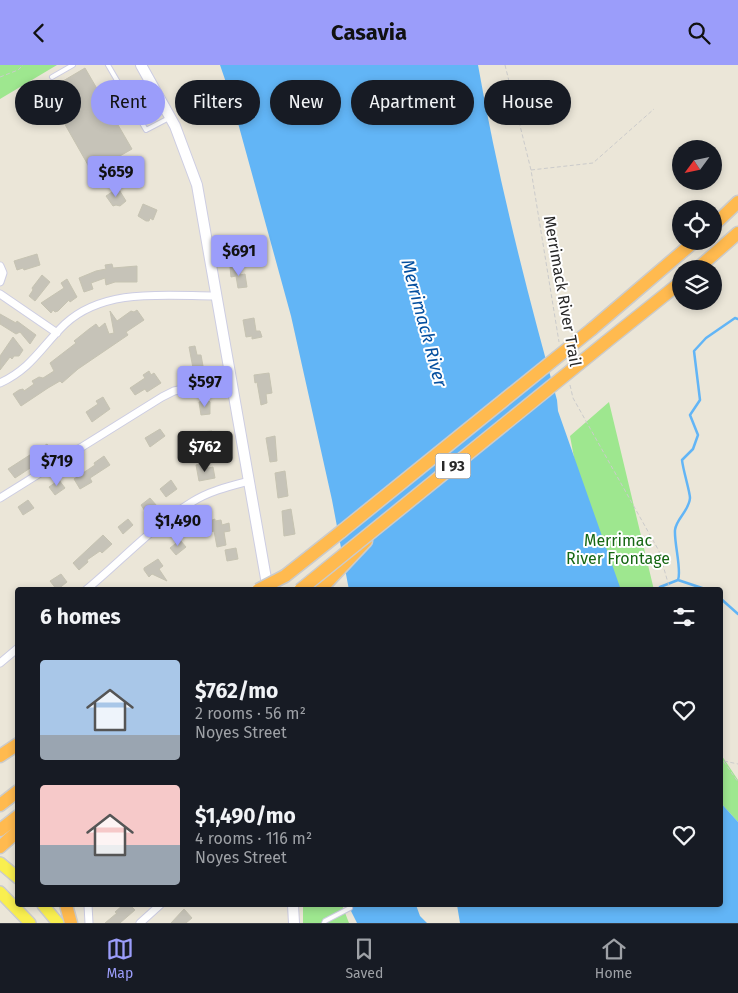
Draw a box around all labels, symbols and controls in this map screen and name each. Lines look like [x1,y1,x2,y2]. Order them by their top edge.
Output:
icon: back [25,19,53,47]
text: Casavia [331,19,407,46]
icon: search [685,19,713,47]
chip: Buy [15,80,81,125]
chip: Rent [91,80,165,125]
chip: Filters [175,80,260,125]
chip: New [270,80,341,125]
chip: Apartment [351,80,474,125]
chip: House [484,80,571,125]
north arrow [672,140,722,190]
map controls [672,140,722,310]
pin: $659 [86,155,146,198]
text: $659 [98,162,134,181]
button: locate [672,200,722,250]
street label: Merrimack River Trail [540,214,585,368]
pin: $691 [209,235,269,277]
text: $691 [222,241,256,260]
water label: Merrimack River [396,257,452,390]
button: layers [672,260,722,310]
pin: $597 [175,365,235,408]
text: $597 [188,372,222,391]
pin: $762 [175,431,235,473]
text: $762 [189,437,221,456]
pin: $719 [27,445,87,487]
text: $719 [41,451,73,470]
road number: I 93 [436,453,470,479]
pin: $1,490 [137,505,219,547]
text: $1,490 [155,511,201,530]
park label: Merrimac River Frontage [566,531,670,568]
icon: filters [670,603,698,631]
text: 6 homes [40,604,121,630]
text: $762/mo [195,678,278,704]
icon: home [80,680,140,740]
icon: heart [670,696,698,724]
text: 2 rooms · 56 m² [195,704,306,723]
text: Noyes Street [195,723,287,742]
text: $1,490/mo [195,803,296,829]
icon: home [80,805,140,865]
icon: heart [670,821,698,849]
text: 4 rooms · 116 m² [195,829,312,848]
text: Noyes Street [195,848,287,867]
tab: Map [106,935,134,982]
tab: Saved [345,935,383,982]
tab: Home [595,935,632,982]

